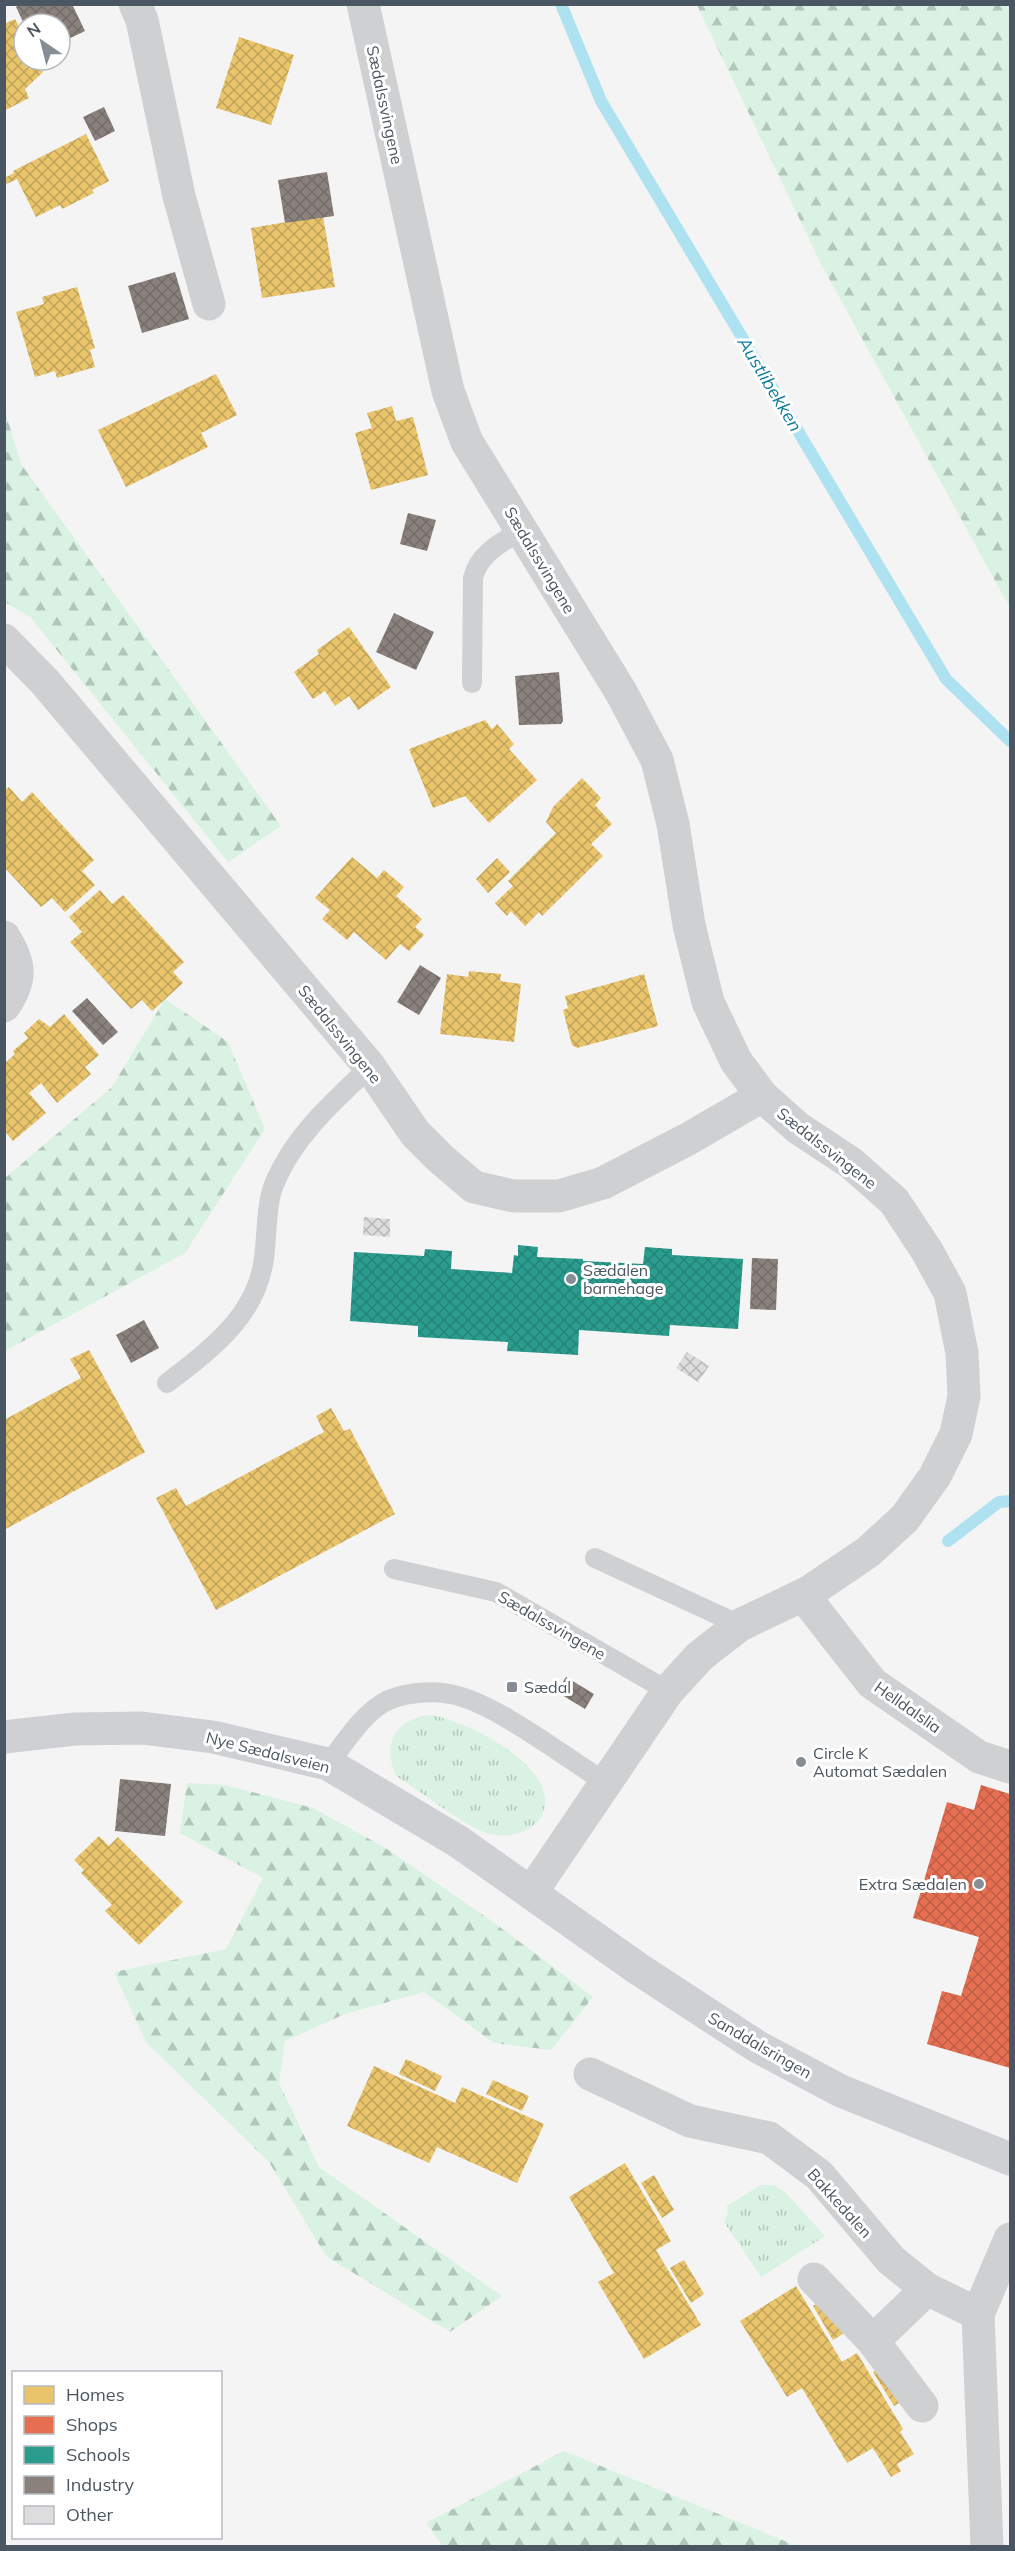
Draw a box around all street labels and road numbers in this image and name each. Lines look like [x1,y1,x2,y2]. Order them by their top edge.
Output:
street label: Sædalssvingene [363,44,407,166]
street label: Sædalssvingene [500,503,580,617]
street label: Sædalssvingene [294,981,386,1087]
street label: Sædalssvingene [773,1103,881,1193]
street label: Sædalssvingene [495,1586,609,1664]
street label: Helldalslia [871,1677,945,1737]
street label: Nye Sædalsveien [204,1727,332,1777]
street label: Sanddalsringen [705,2007,815,2083]
street label: Bakkedalen [804,2164,876,2242]

